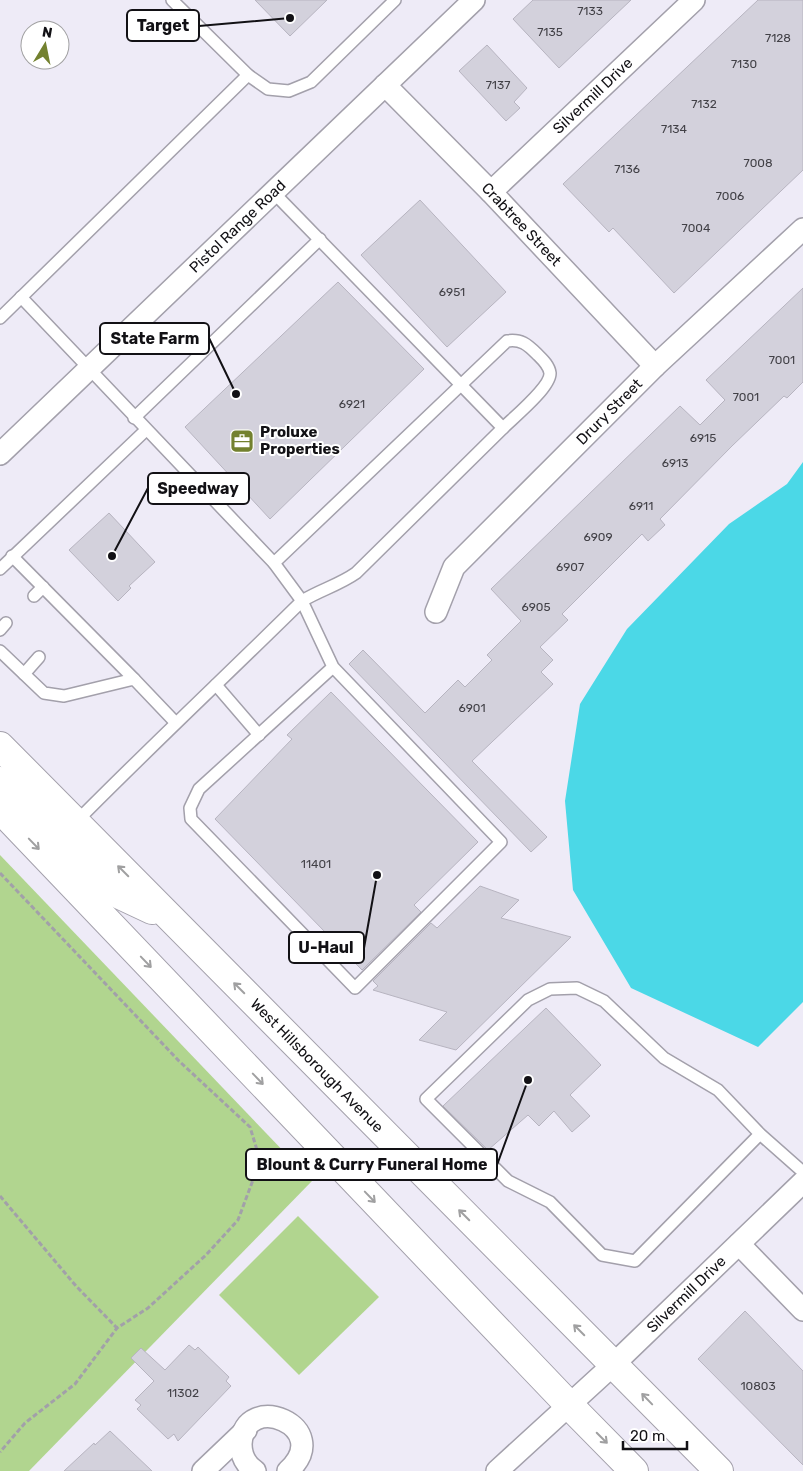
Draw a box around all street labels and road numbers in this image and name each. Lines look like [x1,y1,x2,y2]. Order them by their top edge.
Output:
street label: Silvermill Drive [549,54,636,138]
street label: Pistol Range Road [186,176,290,277]
street label: Crabtree Street [478,179,565,270]
street label: Drury Street [573,375,646,448]
street label: West Hillsborough Avenue [247,995,387,1136]
street label: Silvermill Drive [643,1252,730,1337]

